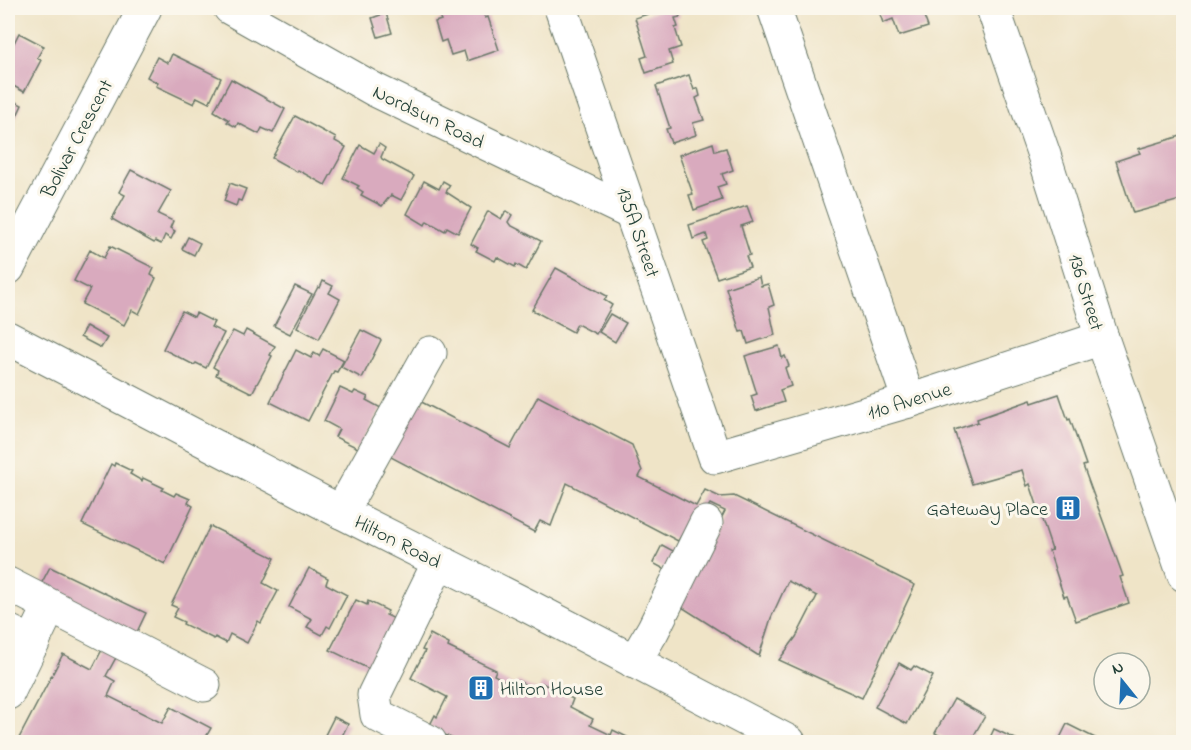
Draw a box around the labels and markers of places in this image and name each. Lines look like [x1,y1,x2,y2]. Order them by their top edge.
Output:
building icon: Gateway Place [1053,493,1083,523]
place label: Gateway Place [927,496,1048,525]
building icon: Hilton House [466,673,496,703]
place label: Hilton House [500,676,603,705]

